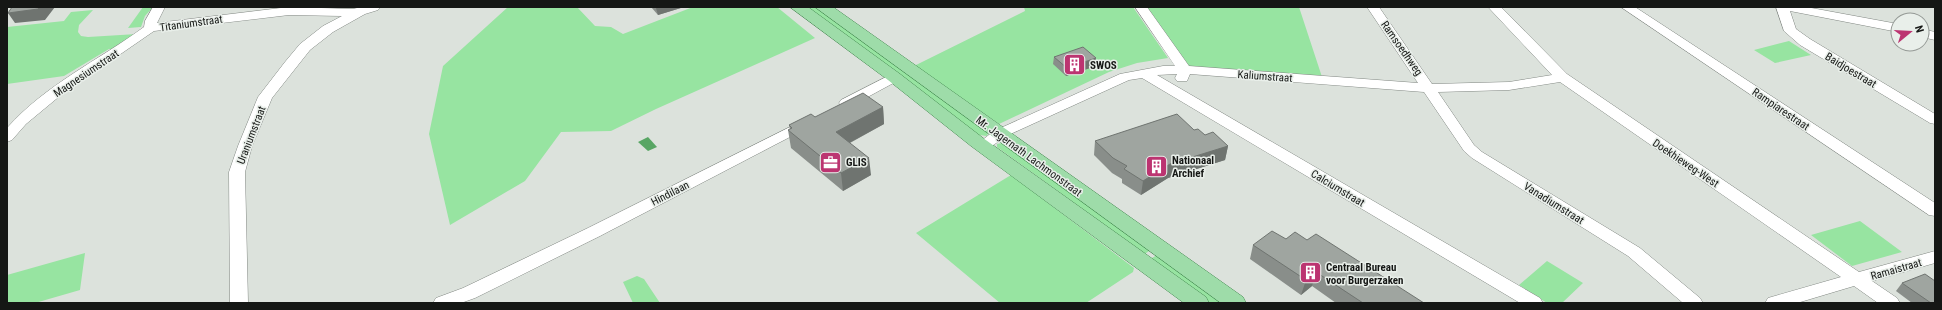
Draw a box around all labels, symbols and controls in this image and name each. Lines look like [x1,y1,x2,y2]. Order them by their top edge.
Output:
north arrow [1890,12,1930,52]
street label: Titaniumstraat [159,13,223,34]
street label: Ramsoedhweg [1378,19,1425,78]
text: N [1912,24,1926,35]
street label: Magnesiumstraat [51,47,121,100]
street label: Baidjoestraat [1823,50,1879,91]
building icon: SWOS [1061,52,1087,78]
place label: SWOS [1090,59,1117,72]
street label: Kaliumstraat [1237,68,1293,85]
street label: Rampiarestraat [1750,86,1812,133]
street label: Uraniumstraat [234,104,269,166]
street label: Mr. Jagernath Lachmonstraat [973,114,1084,199]
street label: Doekhieweg-West [1650,136,1721,190]
office icon: GLIS [818,149,844,175]
building icon: Nationaal Archief [1143,153,1169,179]
place label: Nationaal Archief [1172,154,1214,180]
place label: GLIS [846,156,867,169]
street label: Calciumstraat [1308,167,1367,210]
street label: Hindilaan [649,178,691,209]
street label: Vanadiumstraat [1521,180,1586,227]
street label: Ramaistraat [1869,256,1923,283]
building icon: Centraal Bureau voor Burgerzaken [1297,260,1323,286]
place label: Centraal Bureau voor Burgerzaken [1326,261,1404,287]

